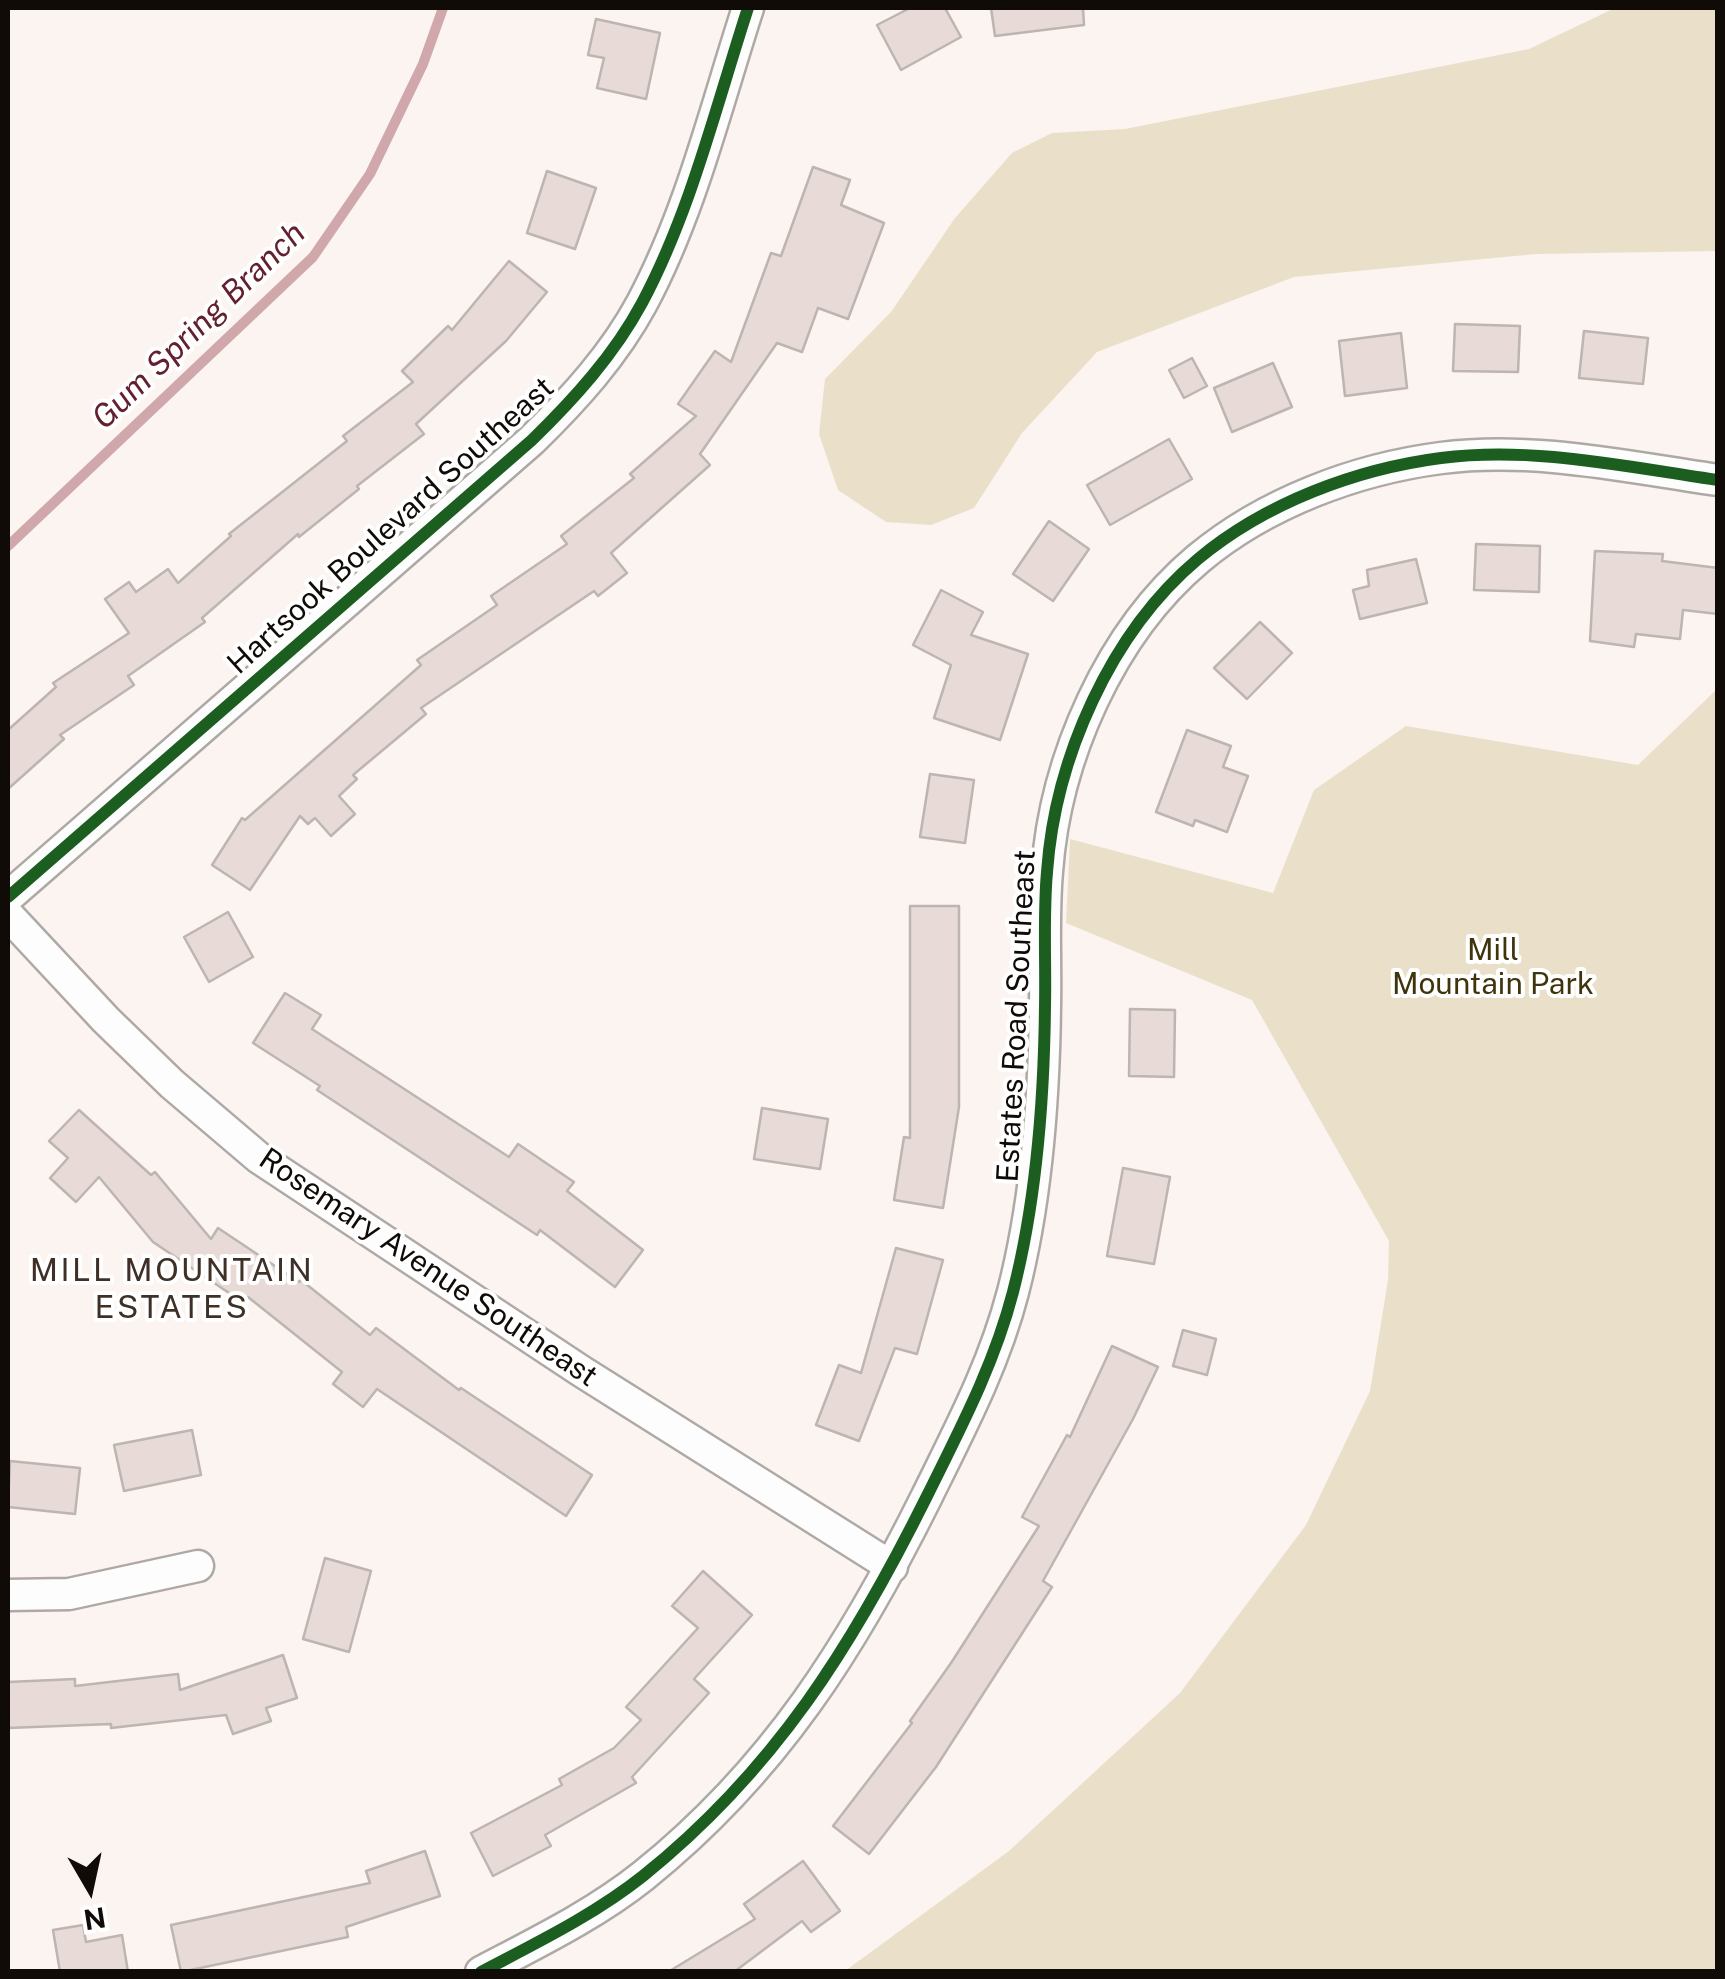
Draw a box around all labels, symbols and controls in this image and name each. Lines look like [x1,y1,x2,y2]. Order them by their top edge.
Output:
water label: Gum Spring Branch [85,215,313,437]
street label: Hartsook Boulevard Southeast [220,370,562,682]
street label: Estates Road Southeast [990,849,1044,1183]
park label: Mill Mountain Park [1392,933,1594,1004]
street label: Rosemary Avenue Southeast [252,1141,604,1395]
district label: MILL MOUNTAIN ESTATES [30,1252,314,1327]
north arrow [40,1839,140,1939]
text: N [81,1901,108,1937]

